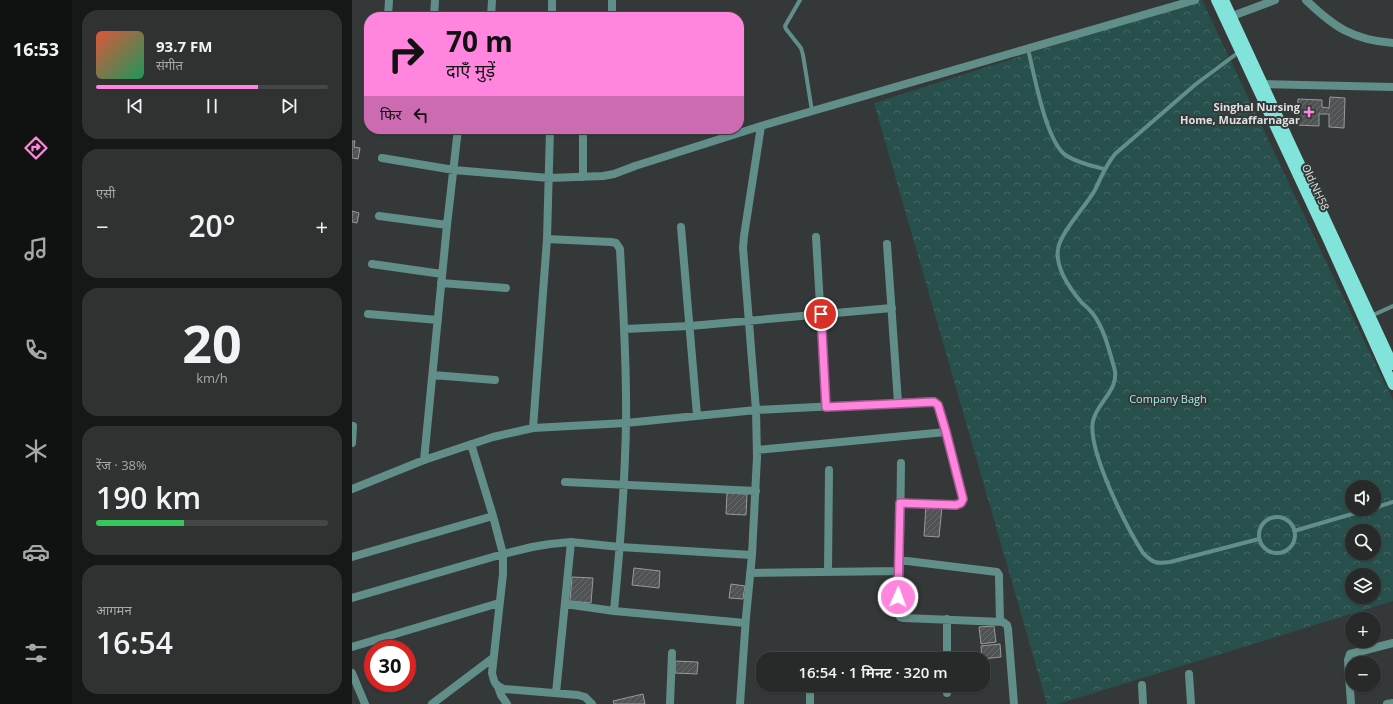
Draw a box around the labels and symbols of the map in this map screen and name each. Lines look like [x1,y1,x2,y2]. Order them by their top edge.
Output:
place label: Singhal Nursing Home, Muzaffarnagar [1180,99,1301,127]
marker: Singhal Nursing Home, Muzaffarnagar [1303,106,1315,118]
street label: Old NH58 [1299,161,1333,213]
pin [804,297,838,331]
park label: Company Bagh [1129,391,1207,406]
position arrow [877,576,919,618]
speed limit sign: 30 [364,640,416,692]

